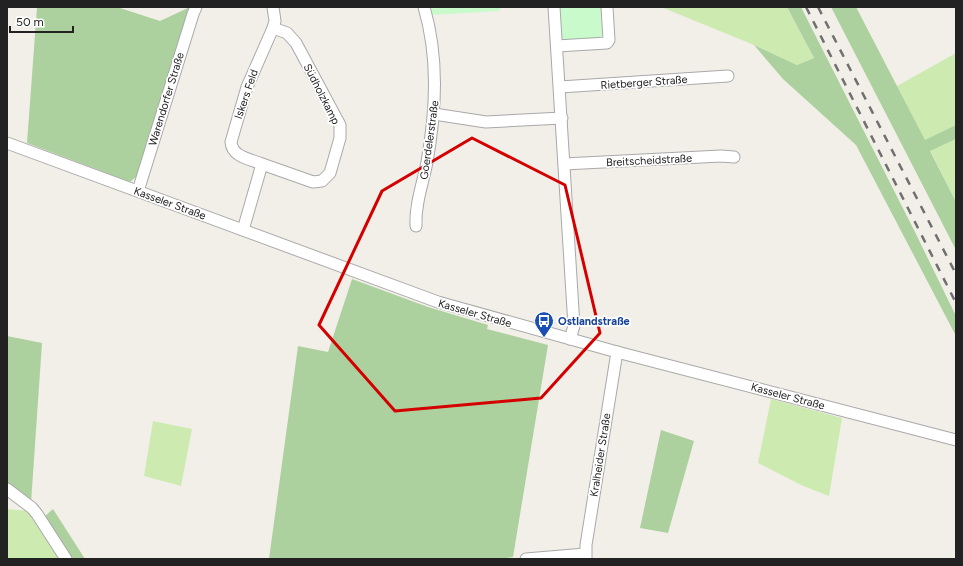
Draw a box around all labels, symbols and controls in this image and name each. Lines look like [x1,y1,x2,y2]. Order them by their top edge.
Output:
scale bar [10,8,73,34]
text: 50 m [16,15,44,29]
street label: Warendorfer Straße [146,51,187,147]
street label: Südholzkamp [301,62,343,127]
street label: Iskers Feld [232,68,261,121]
street label: Rietberger Straße [600,73,688,92]
street label: Goerdelerstraße [417,100,441,181]
street label: Breitscheidstraße [606,152,692,169]
street label: Kasseler Straße [132,184,208,223]
street label: Kasseler Straße [437,297,513,330]
bus stop icon: Ostlandstraße [533,310,555,338]
place label: Ostlandstraße [558,315,630,328]
street label: Kasseler Straße [750,380,826,413]
street label: Kralheider Straße [587,412,614,498]

